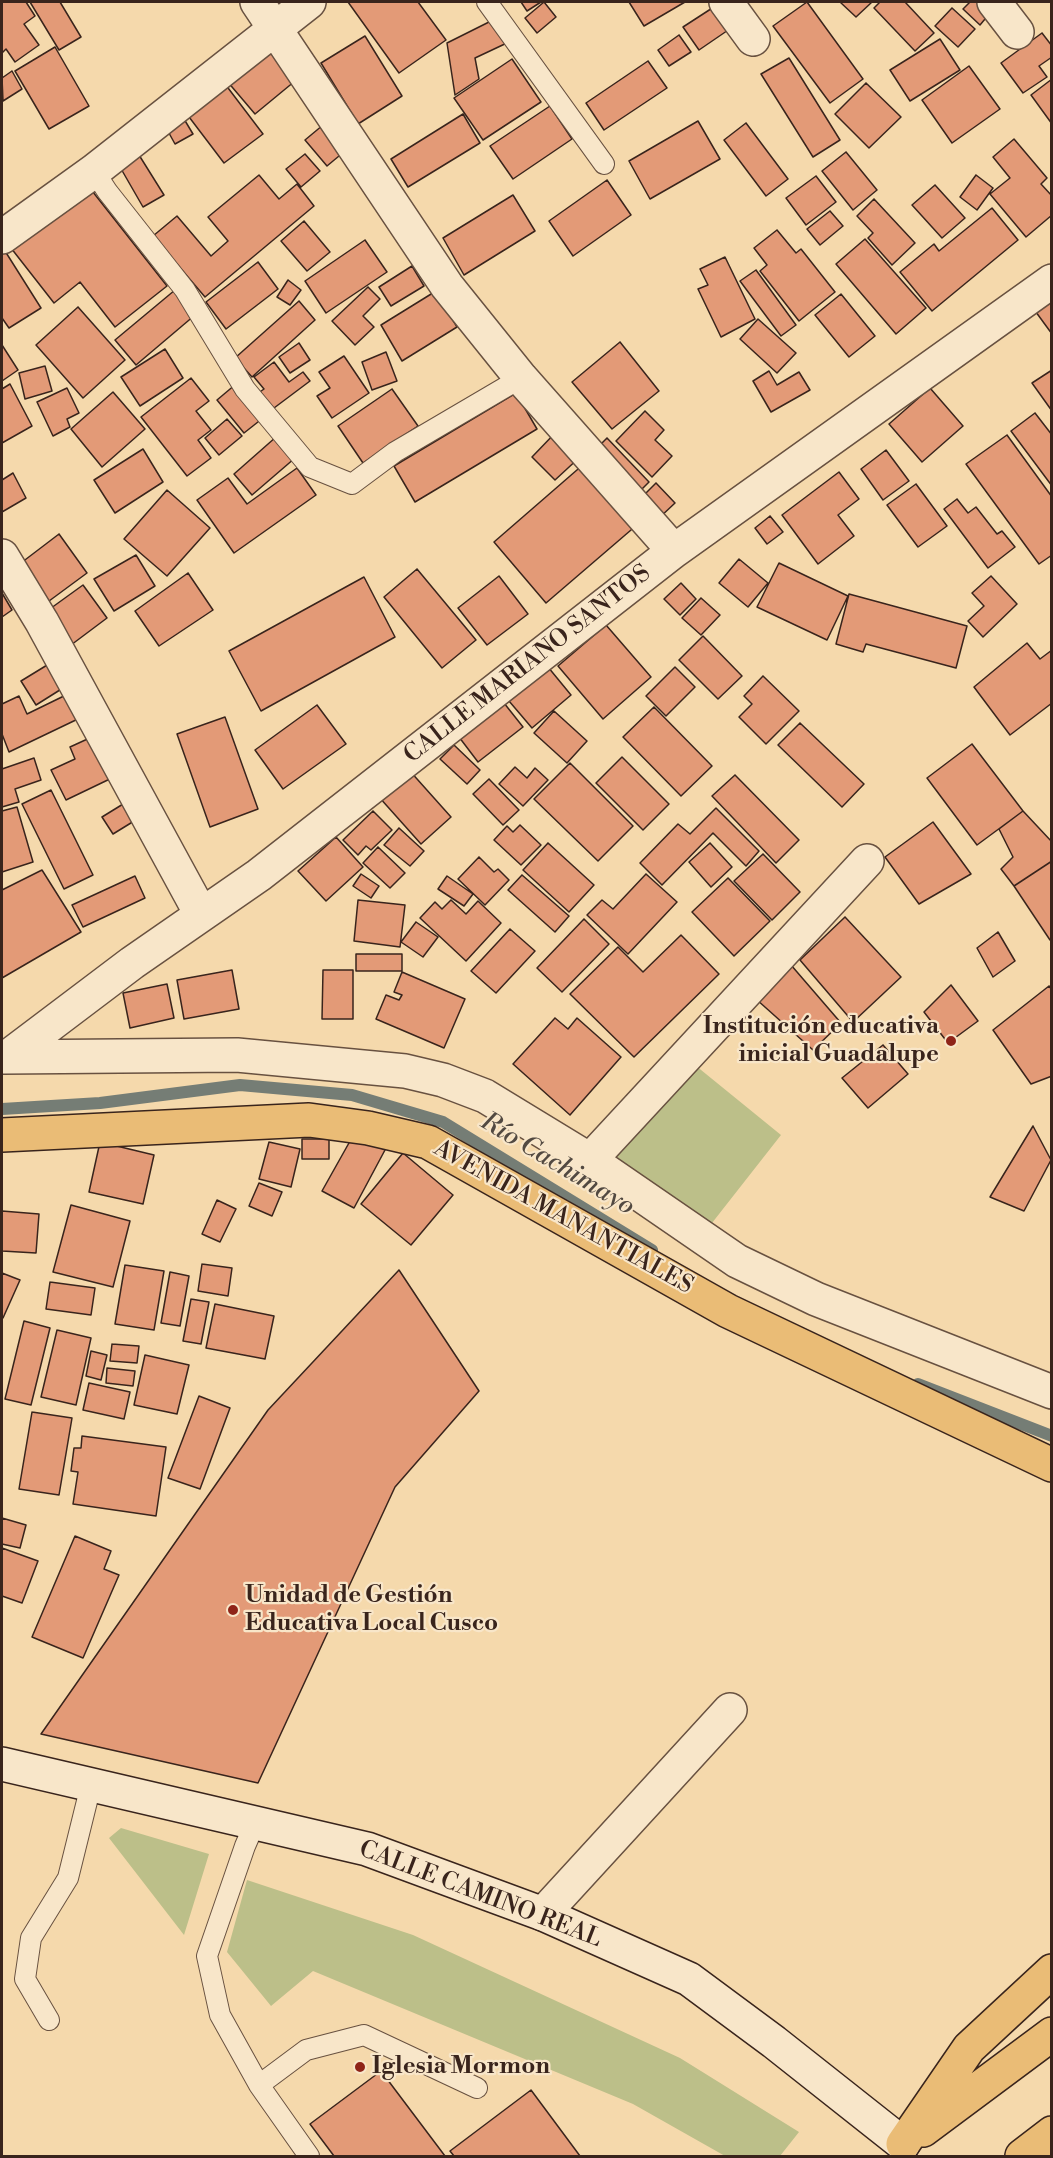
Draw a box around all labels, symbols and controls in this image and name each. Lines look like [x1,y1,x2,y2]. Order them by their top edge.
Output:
street label: CALLE MARIANO SANTOS [399,560,657,770]
place label: Institución educativa inicial Guadalupe [703,1013,939,1069]
marker: Institución educativa inicial Guadalupe [944,1034,958,1048]
water label: Río Cachimayo [474,1107,640,1223]
street label: AVENIDA MANANTIALES [428,1135,698,1301]
place label: Unidad de Gestión Educativa Local Cusco [245,1582,498,1638]
marker: Unidad de Gestión Educativa Local Cusco [226,1603,240,1617]
street label: CALLE CAMINO REAL [355,1835,605,1955]
place label: Iglesia Mormon [372,2053,550,2081]
marker: Iglesia Mormon [353,2060,367,2074]

